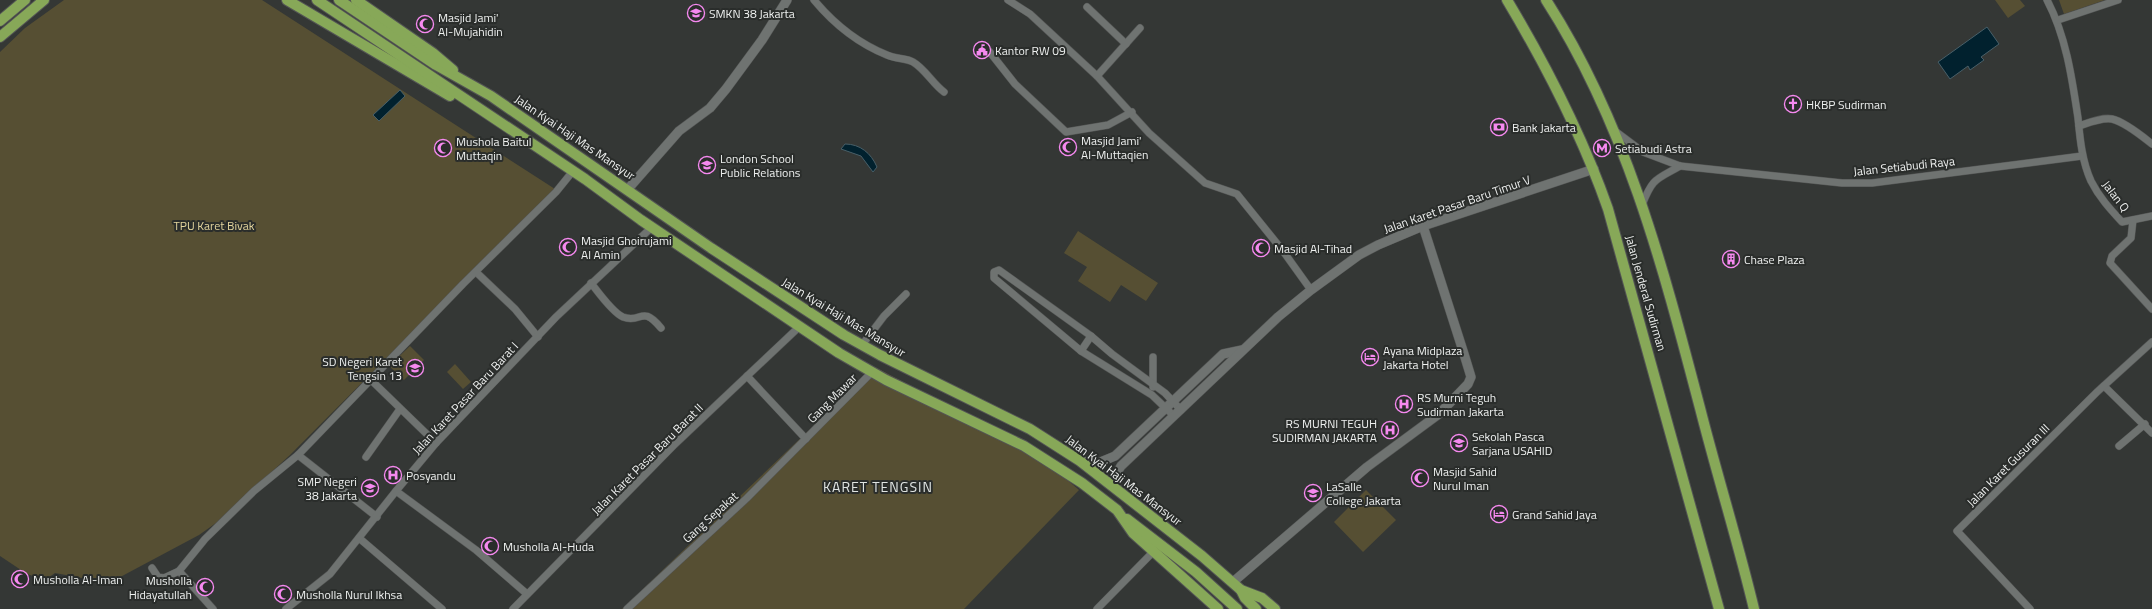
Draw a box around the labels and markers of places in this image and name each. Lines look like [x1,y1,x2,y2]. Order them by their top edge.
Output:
school or university icon: SMKN 38 Jakarta [686,3,706,23]
place label: SMKN 38 Jakarta [709,4,795,23]
place label: Masjid Jami' Al-Mujahidin [438,8,503,41]
mosque icon: Masjid Jami' Al-Mujahidin [415,14,435,34]
public building icon: Kantor RW 09 [972,40,992,60]
place label: Kantor RW 09 [995,41,1066,60]
church icon: HKBP Sudirman [1783,94,1803,114]
place label: HKBP Sudirman [1806,95,1887,114]
bank icon: Bank Jakarta [1489,117,1509,137]
place label: Bank Jakarta [1512,118,1576,137]
place label: Masjid Jami' Al-Muttaqien [1081,131,1149,164]
place label: Mushola Baitul Muttaqin [456,132,532,165]
mosque icon: Masjid Jami' Al-Muttaqien [1058,137,1078,157]
mosque icon: Mushola Baitul Muttaqin [433,138,453,158]
metro station icon: Setiabudi Astra [1592,138,1612,158]
place label: Setiabudi Astra [1615,139,1692,158]
place label: London School Public Relations [720,149,801,182]
school or university icon: London School Public Relations [697,155,717,175]
place label: Masjid Ghoirujami Al Amin [581,231,672,264]
mosque icon: Masjid Ghoirujami Al Amin [558,237,578,257]
mosque icon: Masjid Al-Tihad [1251,238,1271,258]
place label: Masjid Al-Tihad [1274,239,1352,258]
building icon: Chase Plaza [1721,249,1741,269]
place label: Chase Plaza [1744,250,1805,269]
place label: Ayana Midplaza Jakarta Hotel [1383,341,1462,374]
hotel icon: Ayana Midplaza Jakarta Hotel [1360,347,1380,367]
place label: SD Negeri Karet Tengsin 13 [322,352,403,385]
school or university icon: SD Negeri Karet Tengsin 13 [405,358,425,378]
place label: RS Murni Teguh Sudirman Jakarta [1417,388,1504,421]
hospital icon: RS Murni Teguh Sudirman Jakarta [1394,394,1414,414]
place label: RS MURNI TEGUH SUDIRMAN JAKARTA [1272,414,1377,447]
hospital icon: RS MURNI TEGUH SUDIRMAN JAKARTA [1380,420,1400,440]
place label: Sekolah Pasca Sarjana USAHID [1472,427,1553,460]
school or university icon: Sekolah Pasca Sarjana USAHID [1449,433,1469,453]
place label: Masjid Sahid Nurul Iman [1433,462,1497,495]
hospital icon: Posyandu [383,465,403,485]
place label: Posyandu [406,466,456,485]
mosque icon: Masjid Sahid Nurul Iman [1410,468,1430,488]
place label: SMP Negeri 38 Jakarta [298,472,357,505]
place label: LaSalle College Jakarta [1326,477,1401,510]
school or university icon: SMP Negeri 38 Jakarta [360,478,380,498]
school or university icon: LaSalle College Jakarta [1303,483,1323,503]
hotel icon: Grand Sahid Jaya [1489,504,1509,524]
place label: Grand Sahid Jaya [1512,505,1597,524]
mosque icon: Musholla Al-Huda [480,536,500,556]
place label: Musholla Al-Huda [503,537,594,556]
mosque icon: Musholla Al-Iman [10,569,30,589]
place label: Musholla Al-Iman [33,570,123,589]
place label: Musholla Hidayatullah [129,571,192,604]
mosque icon: Musholla Hidayatullah [195,577,215,597]
mosque icon: Musholla Nurul Ikhsa [273,584,293,604]
place label: Musholla Nurul Ikhsa [296,585,402,604]

